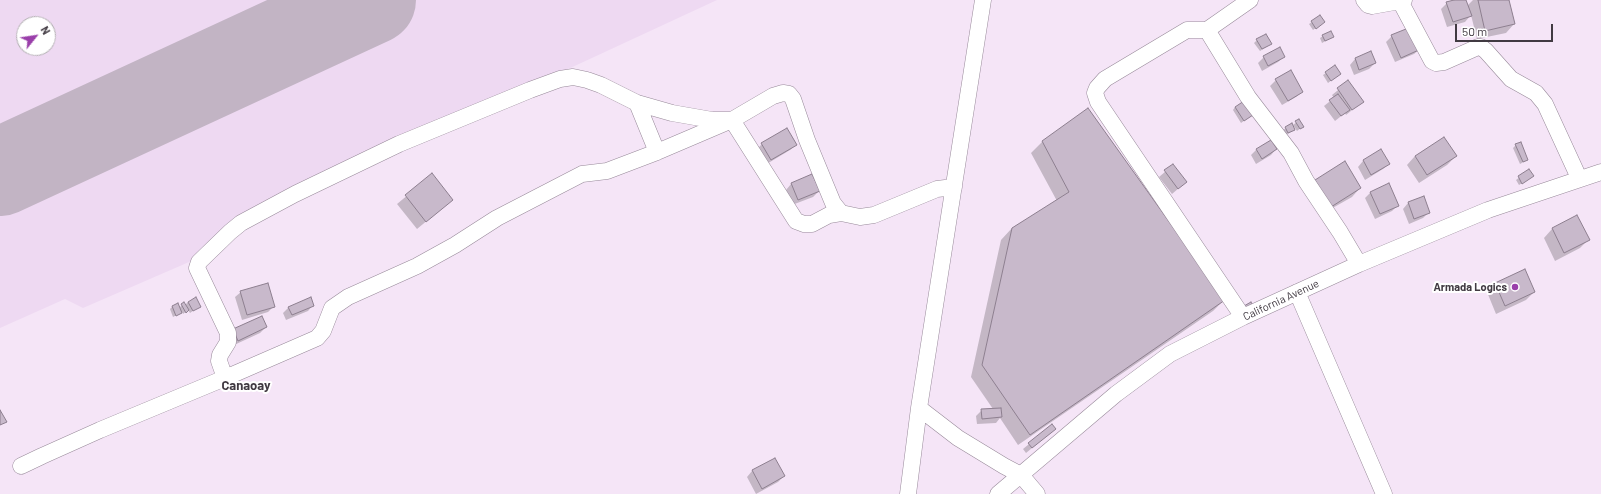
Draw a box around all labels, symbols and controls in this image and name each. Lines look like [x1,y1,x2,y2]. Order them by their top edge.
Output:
north arrow [16,16,56,56]
scale bar [1457,16,1555,42]
text: N [38,24,53,37]
text: 50 m [1462,24,1487,38]
street label: California Avenue [1241,277,1321,323]
place label: Armada Logics [1433,280,1507,294]
marker: Armada Logics [1510,282,1520,292]
district label: Canaoay [221,378,271,394]

